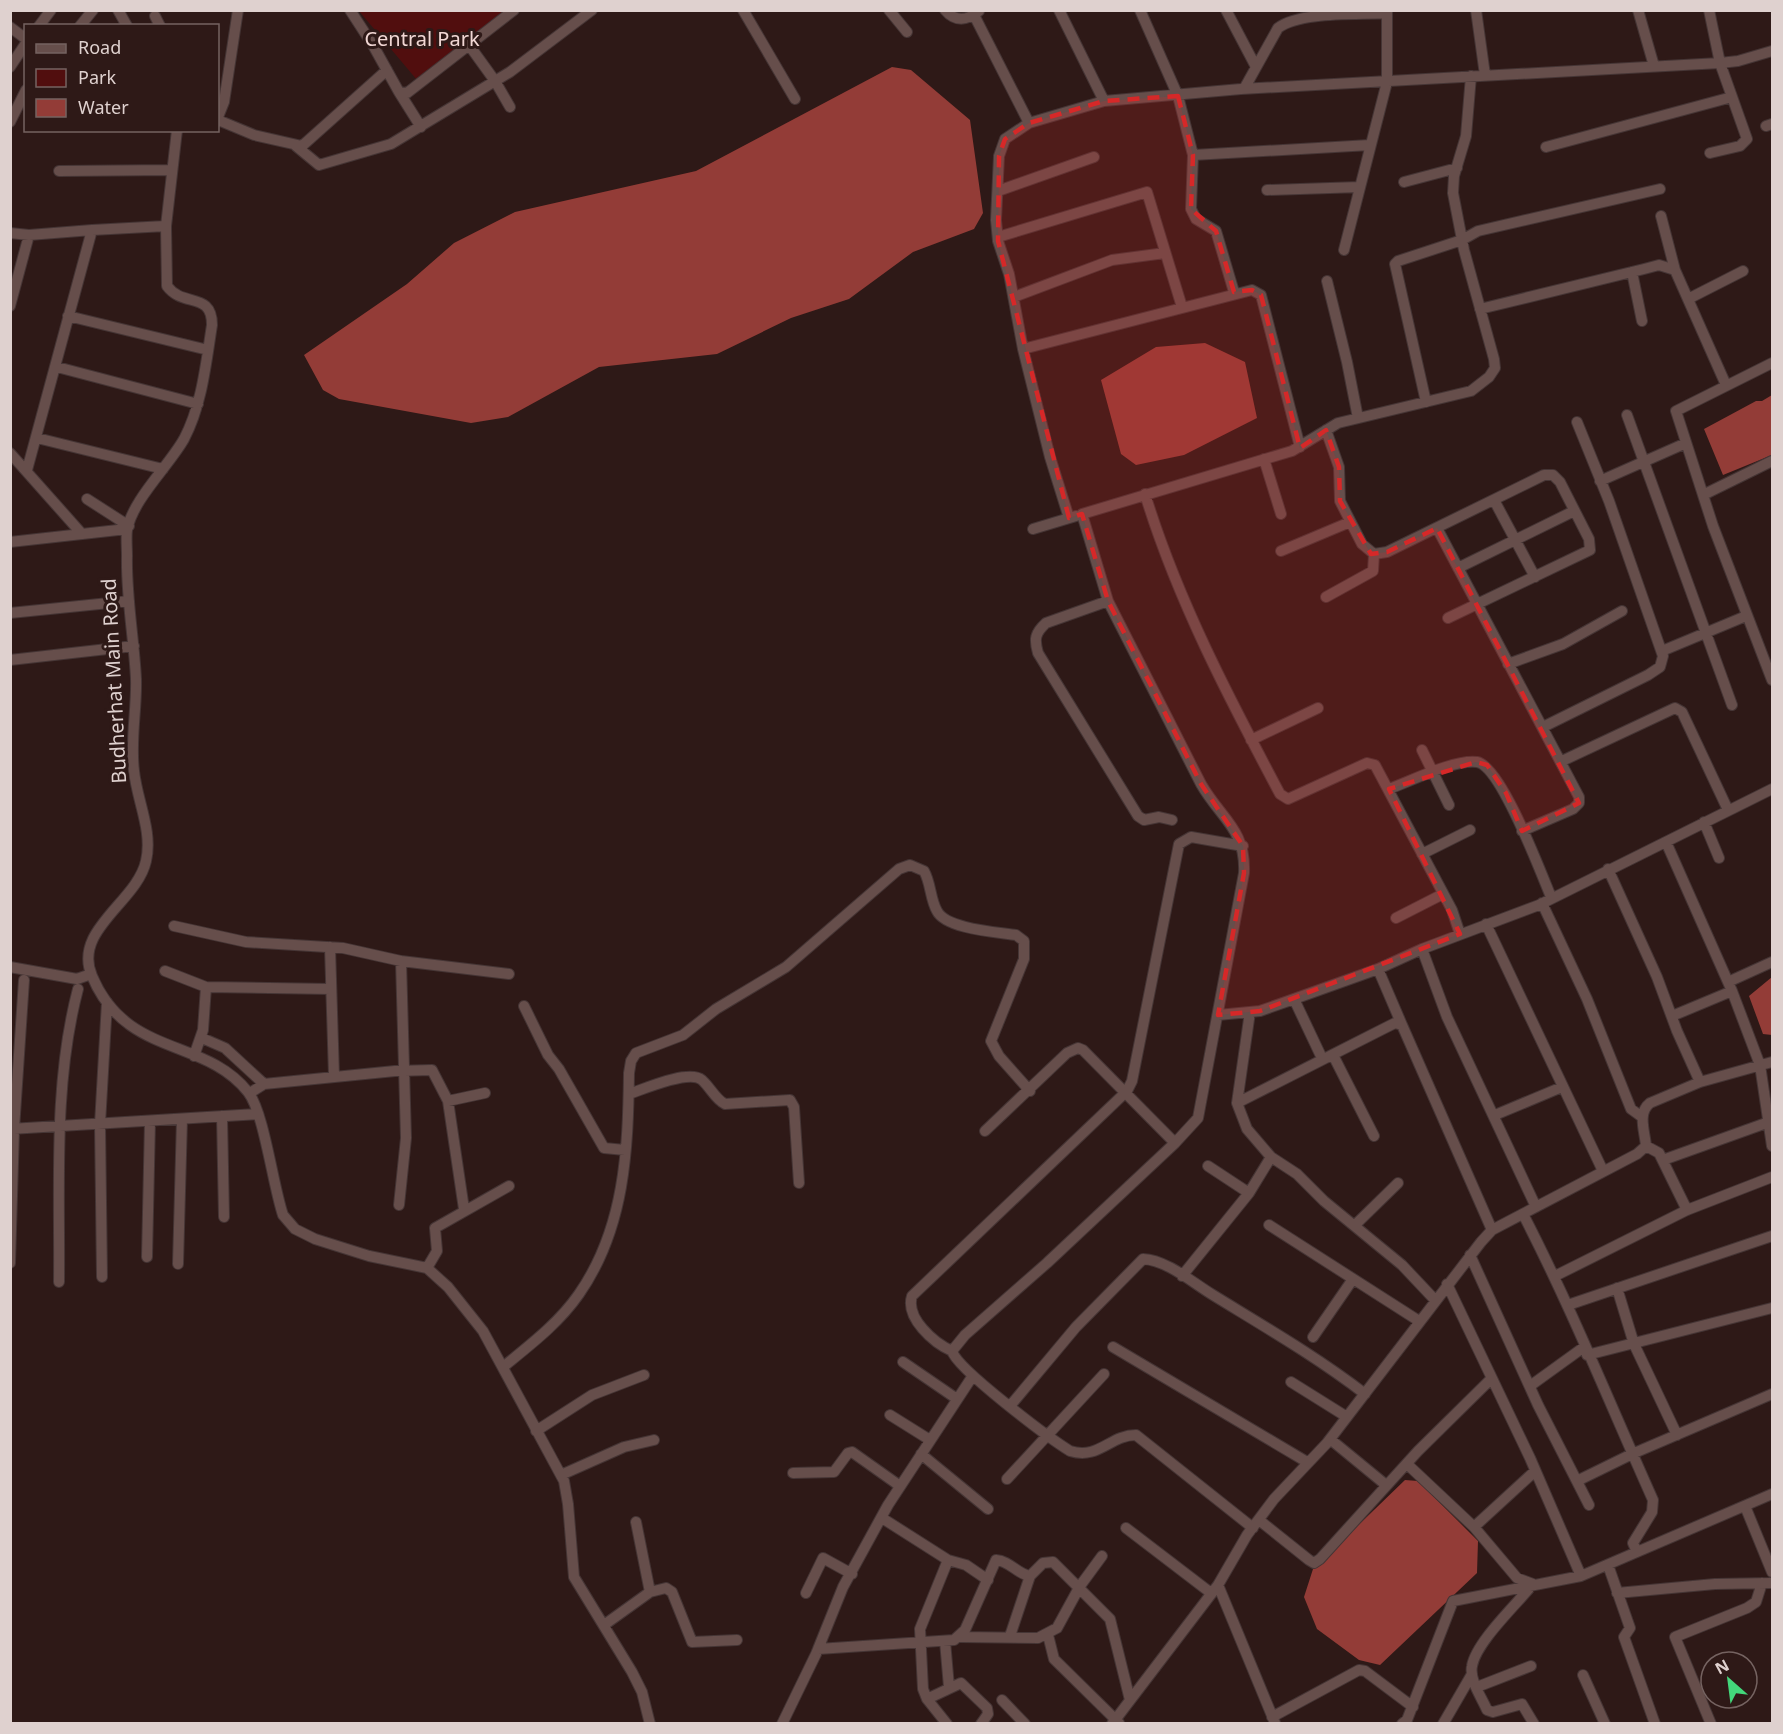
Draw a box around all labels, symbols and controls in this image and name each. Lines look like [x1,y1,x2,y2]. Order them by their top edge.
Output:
legend [24,24,219,132]
park label: Central Park [364,25,480,52]
text: Road [78,35,121,59]
text: Park [78,65,116,89]
text: Water [78,95,129,119]
street label: Budherhat Main Road [95,578,132,784]
north arrow [1699,1650,1759,1710]
text: N [1711,1654,1733,1680]

